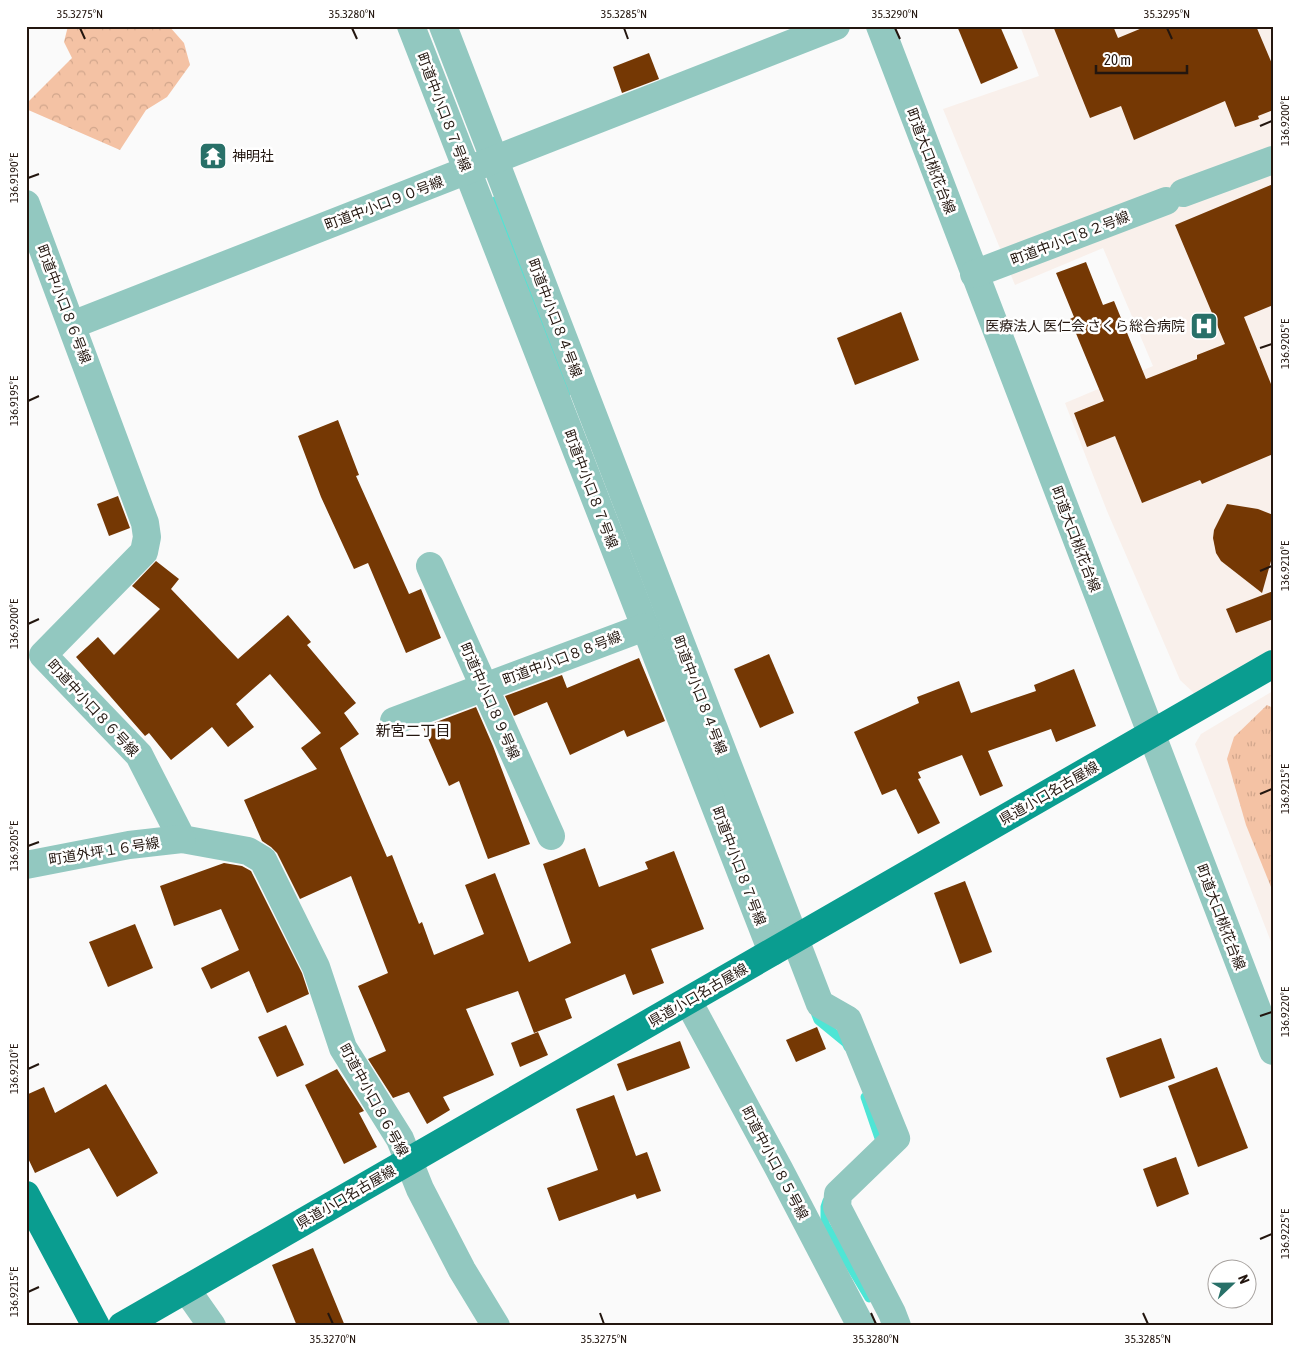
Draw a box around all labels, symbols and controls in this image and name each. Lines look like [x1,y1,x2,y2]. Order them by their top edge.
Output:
text: 35.3275°N [57,7,103,21]
text: 35.3280°N [329,7,375,21]
text: 35.3285°N [601,7,647,21]
text: 35.3290°N [872,7,918,21]
text: 35.3295°N [1144,7,1190,21]
scale bar [1096,42,1188,74]
street label: 町道中小口８７号線 [414,50,474,174]
text: 20 m [1104,51,1131,68]
text: 136.9200°E [1278,96,1292,146]
street label: 町道大口桃花台線 [903,106,959,216]
temple icon: 神明社 [198,141,228,171]
place label: 神明社 [232,148,274,164]
text: 136.9190°E [7,153,21,203]
street label: 町道中小口９０号線 [322,173,446,233]
street label: 町道中小口８２号線 [1008,208,1132,268]
street label: 町道中小口８６号線 [34,242,94,366]
street label: 町道中小口８４号線 [525,256,585,380]
hospital icon: 医療法人 医仁会 さくら総合病院 [1189,311,1219,341]
place label: 医療法人 医仁会 さくら総合病院 [985,318,1185,334]
text: 136.9205°E [1278,319,1292,369]
text: 136.9195°E [7,376,21,426]
street label: 町道中小口８７号線 [561,427,621,551]
street label: 町道大口桃花台線 [1048,484,1104,594]
text: 136.9210°E [1278,541,1292,591]
text: 136.9200°E [7,599,21,649]
street label: 町道中小口８８号線 [500,628,624,688]
street label: 町道中小口８４号線 [670,633,730,757]
street label: 町道中小口８９号線 [457,640,523,762]
street label: 町道中小口８６号線 [44,656,142,760]
district label: 新宮二丁目 [375,722,451,739]
street label: 県道小口名古屋線 [997,758,1101,828]
text: 136.9215°E [1278,764,1292,814]
street label: 町道中小口８７号線 [709,804,769,928]
text: 136.9205°E [7,821,21,871]
street label: 町道外坪１６号線 [47,834,161,868]
street label: 町道大口桃花台線 [1193,862,1249,972]
street label: 県道小口名古屋線 [646,960,750,1030]
text: 136.9220°E [1278,987,1292,1037]
street label: 町道中小口８６号線 [336,1041,412,1159]
text: 136.9210°E [7,1044,21,1094]
street label: 町道中小口８５号線 [738,1104,812,1222]
street label: 県道小口名古屋線 [294,1162,398,1232]
text: 136.9225°E [1278,1209,1292,1259]
north arrow [1206,1260,1256,1310]
text: 136.9215°E [7,1267,21,1317]
text: N [1235,1272,1253,1286]
text: 35.3270°N [310,1332,356,1346]
text: 35.3275°N [581,1332,627,1346]
text: 35.3280°N [853,1332,899,1346]
text: 35.3285°N [1125,1332,1171,1346]

